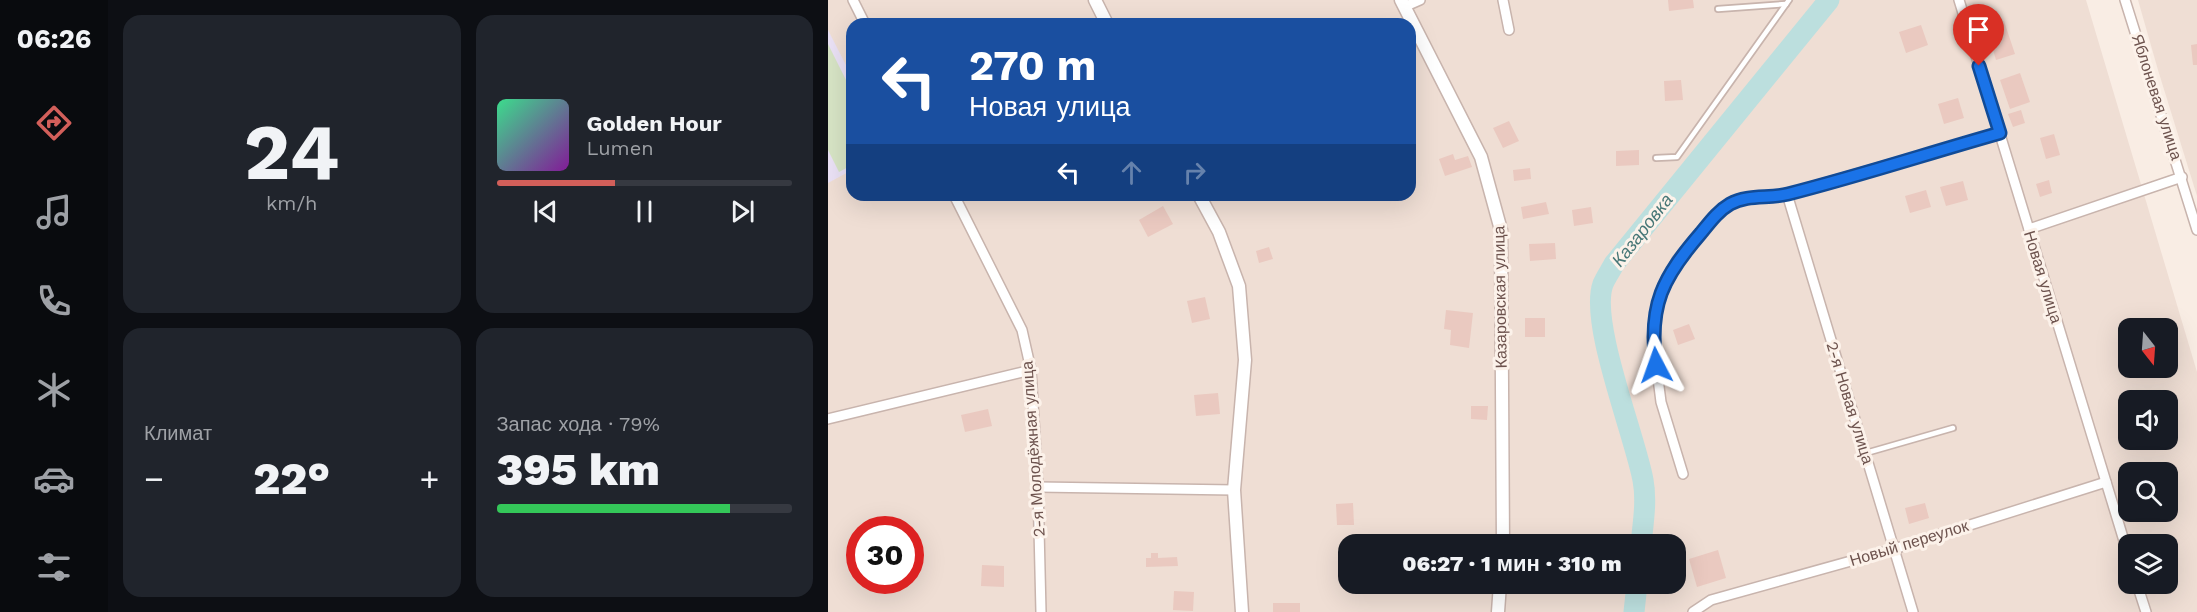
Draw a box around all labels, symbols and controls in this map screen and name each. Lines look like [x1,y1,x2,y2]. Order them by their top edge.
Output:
pin [1953,4,2004,66]
icon: arrive [1962,13,1995,46]
text: 06:26 [17,23,91,55]
street label: Яблоневая улица [2128,32,2186,163]
text: 270 m [969,41,1096,90]
icon: left [870,42,948,120]
text: Новая улица [969,91,1131,123]
icon: directions [33,102,75,144]
text: 24 [244,106,340,198]
text: Golden Hour [587,111,722,136]
text: Lumen [587,136,654,160]
icon: left [1052,156,1085,189]
icon: ahead [1115,156,1148,189]
icon: right [1178,156,1211,189]
water label: Казаровка [1607,190,1677,270]
icon: music [33,191,75,233]
text: km/h [266,191,318,215]
icon: previous [529,195,562,228]
icon: pause [628,195,661,228]
icon: next [726,195,759,228]
street label: Казаровская улица [1489,225,1511,369]
street label: Новая улица [2020,228,2066,326]
icon: phone [33,280,75,322]
north arrow [2118,318,2178,378]
map controls [2118,318,2178,594]
position arrow [1624,333,1688,397]
street label: 2-я Новая улица [1822,339,1878,467]
street label: 2-я Молодёжная улица [1017,360,1049,538]
icon: climate [33,369,75,411]
button: sound [2118,390,2178,450]
text: Запас хода · 79% [497,412,660,436]
text: Климат [144,421,212,445]
text: 395 km [497,443,660,496]
text: 22° [253,452,330,505]
icon: car [33,458,75,500]
text: − [144,459,164,498]
text: + [420,459,439,498]
button: search [2118,462,2178,522]
speed limit sign: 30 [846,516,924,594]
street label: Новый переулок [1847,516,1972,570]
button: layers [2118,534,2178,594]
icon: filters [33,546,75,588]
text: 06:27 · 1 мин · 310 m [1402,551,1622,576]

